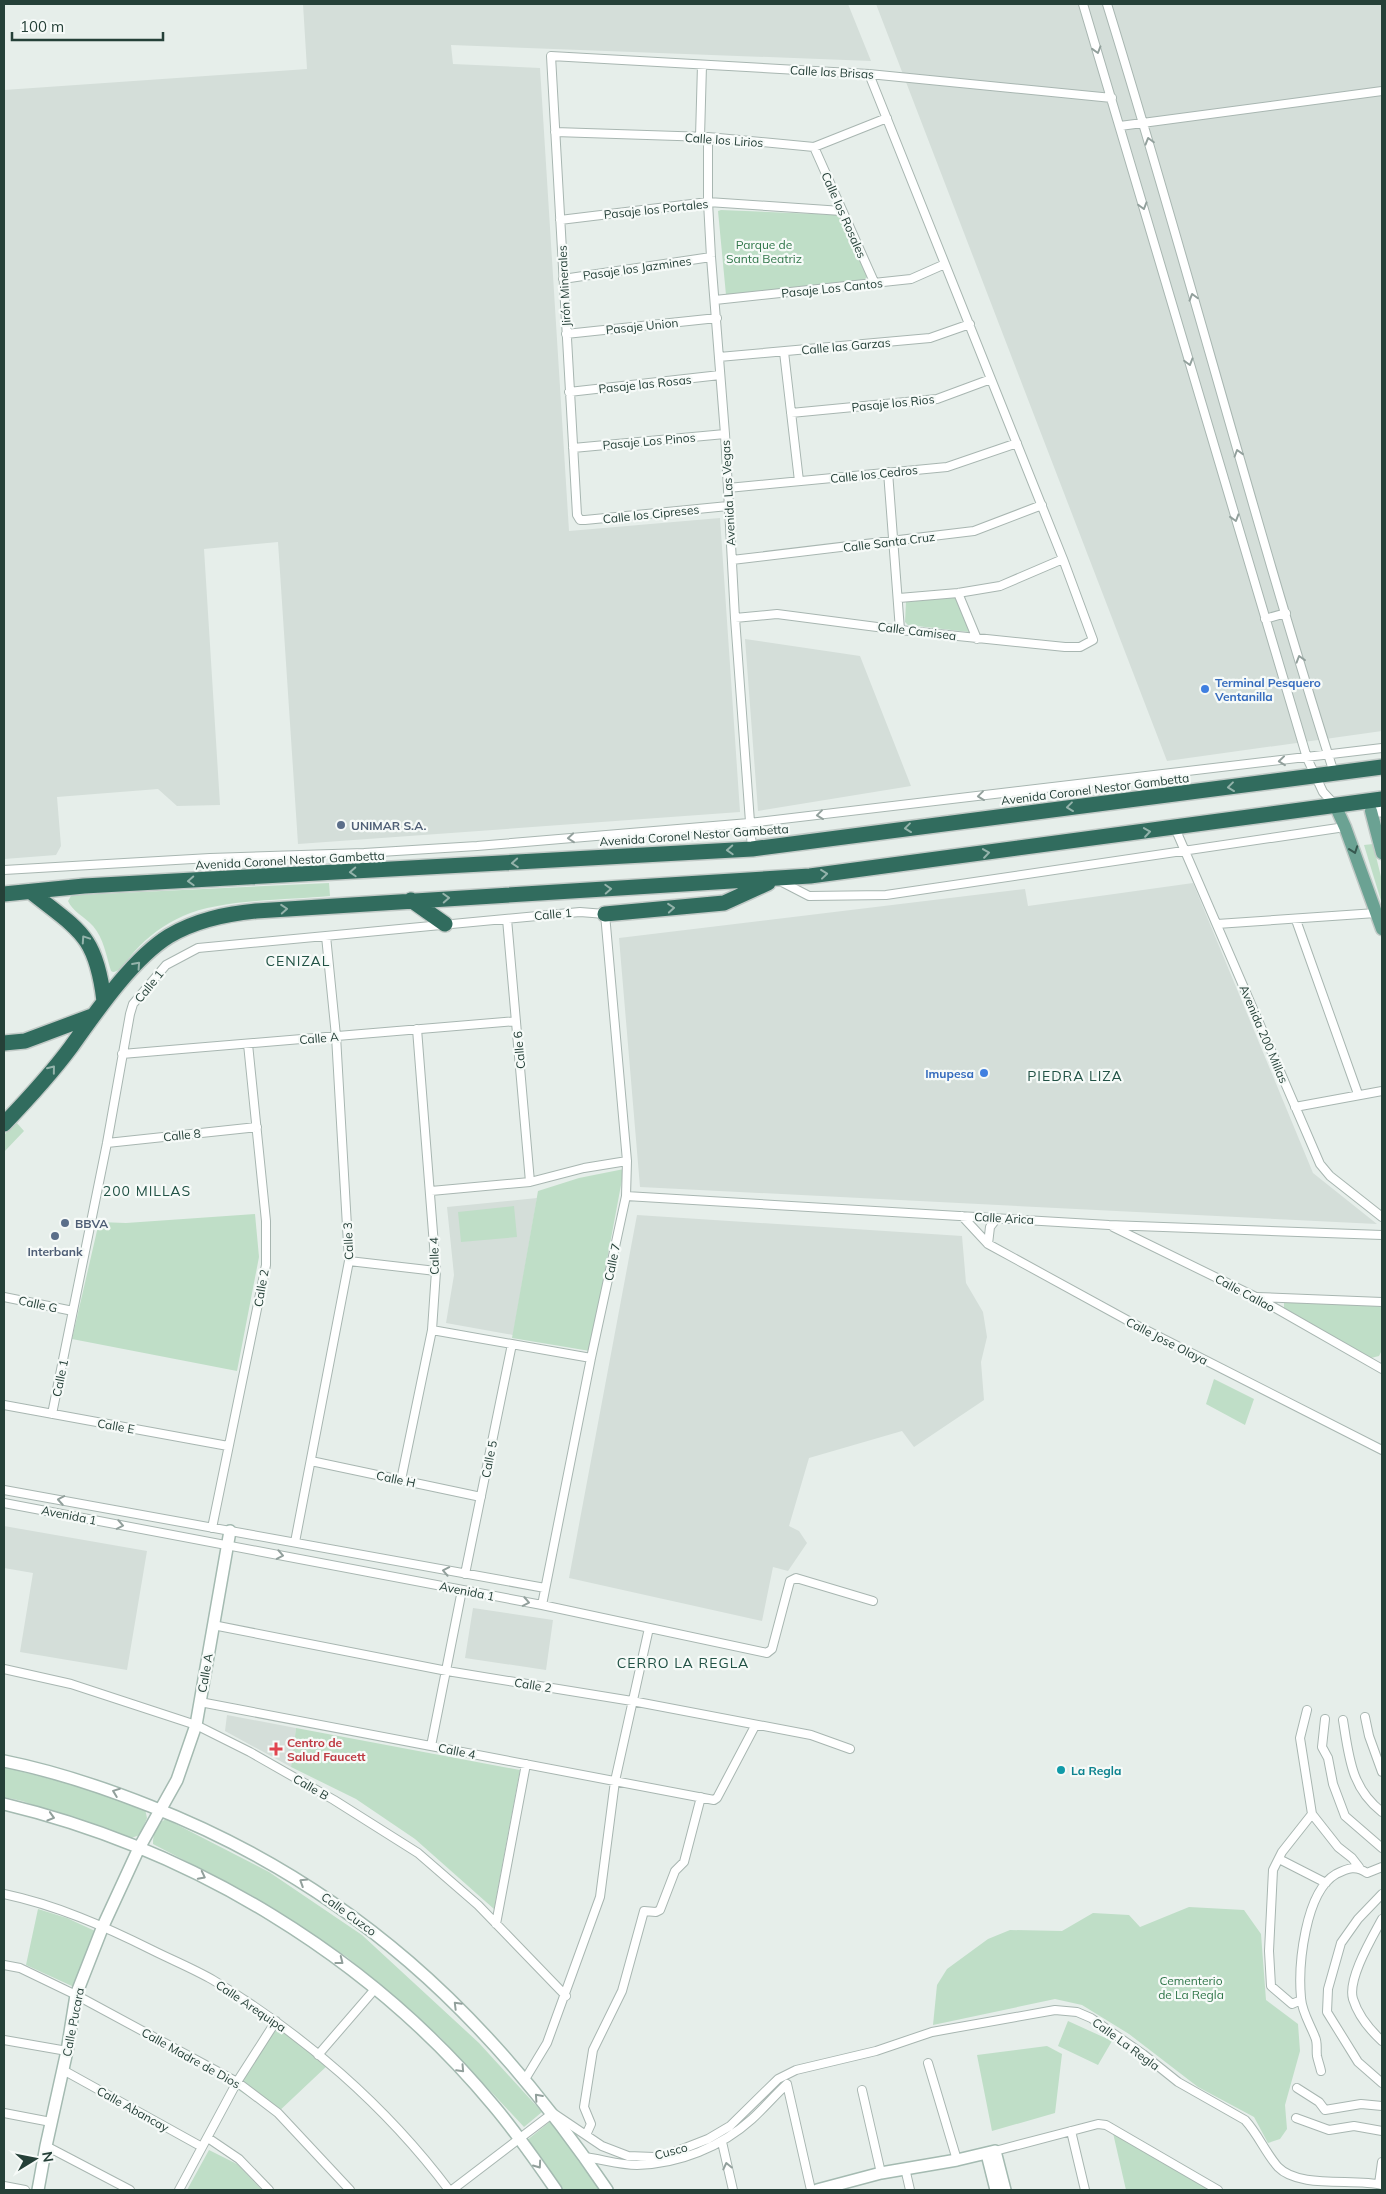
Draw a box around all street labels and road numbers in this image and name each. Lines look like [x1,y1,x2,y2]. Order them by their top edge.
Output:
street label: Calle las Brisas [790,62,874,82]
street label: Calle los Lirios [684,130,764,150]
street label: Calle los Rosales [818,170,870,261]
street label: Pasaje los Portales [603,196,709,222]
street label: Jirón Minerales [554,245,574,327]
street label: Pasaje los Jazmines [582,253,692,283]
street label: Pasaje Los Cantos [780,275,884,301]
street label: Pasaje Union [605,315,679,337]
street label: Calle las Garzas [801,335,891,357]
street label: Pasaje las Rosas [598,372,692,396]
street label: Pasaje los Rios [851,391,935,415]
street label: Pasaje Los Pinos [602,429,696,453]
street label: Avenida Las Vegas [718,440,738,546]
street label: Calle los Cedros [829,462,919,486]
street label: Calle los Cipreses [602,501,700,527]
street label: Calle Santa Cruz [842,529,936,555]
street label: Calle Camisea [877,619,957,643]
street label: Avenida Coronel Nestor Gambetta [1000,770,1190,808]
street label: Avenida Coronel Nestor Gambetta [599,821,789,849]
street label: Avenida Coronel Nestor Gambetta [195,848,385,872]
street label: Calle 1 [534,905,572,923]
street label: Calle 1 [131,967,167,1005]
street label: Avenida 200 Millas [1236,983,1292,1086]
street label: Calle A [299,1029,339,1047]
street label: Calle 6 [510,1031,528,1069]
street label: Calle 8 [162,1126,202,1144]
street label: Calle Arica [974,1209,1034,1227]
street label: Calle 3 [340,1222,356,1260]
street label: Calle 4 [426,1237,442,1275]
street label: Calle 7 [601,1242,623,1282]
street label: Calle 2 [250,1268,272,1308]
street label: Calle Callao [1213,1271,1278,1315]
street label: Calle G [17,1293,59,1315]
street label: Calle Jose Olaya [1124,1314,1210,1368]
street label: Calle 1 [49,1358,71,1398]
street label: Calle E [96,1415,136,1437]
street label: Calle 5 [478,1439,500,1479]
street label: Calle H [375,1468,417,1490]
street label: Avenida 1 [40,1502,98,1528]
street label: Avenida 1 [438,1578,496,1604]
street label: Calle A [194,1652,216,1694]
street label: Calle 2 [513,1675,553,1695]
street label: Calle 4 [437,1740,477,1762]
street label: Calle B [290,1771,332,1803]
street label: Calle Cuzco [319,1889,380,1939]
street label: Calle Arequipa [213,1977,289,2035]
street label: Calle Pucara [59,1986,87,2058]
street label: Calle La Regla [1089,2015,1163,2073]
street label: Calle Madre de Dios [139,2025,243,2091]
street label: Calle Abancay [94,2083,172,2135]
street label: Cusco [653,2139,689,2163]

